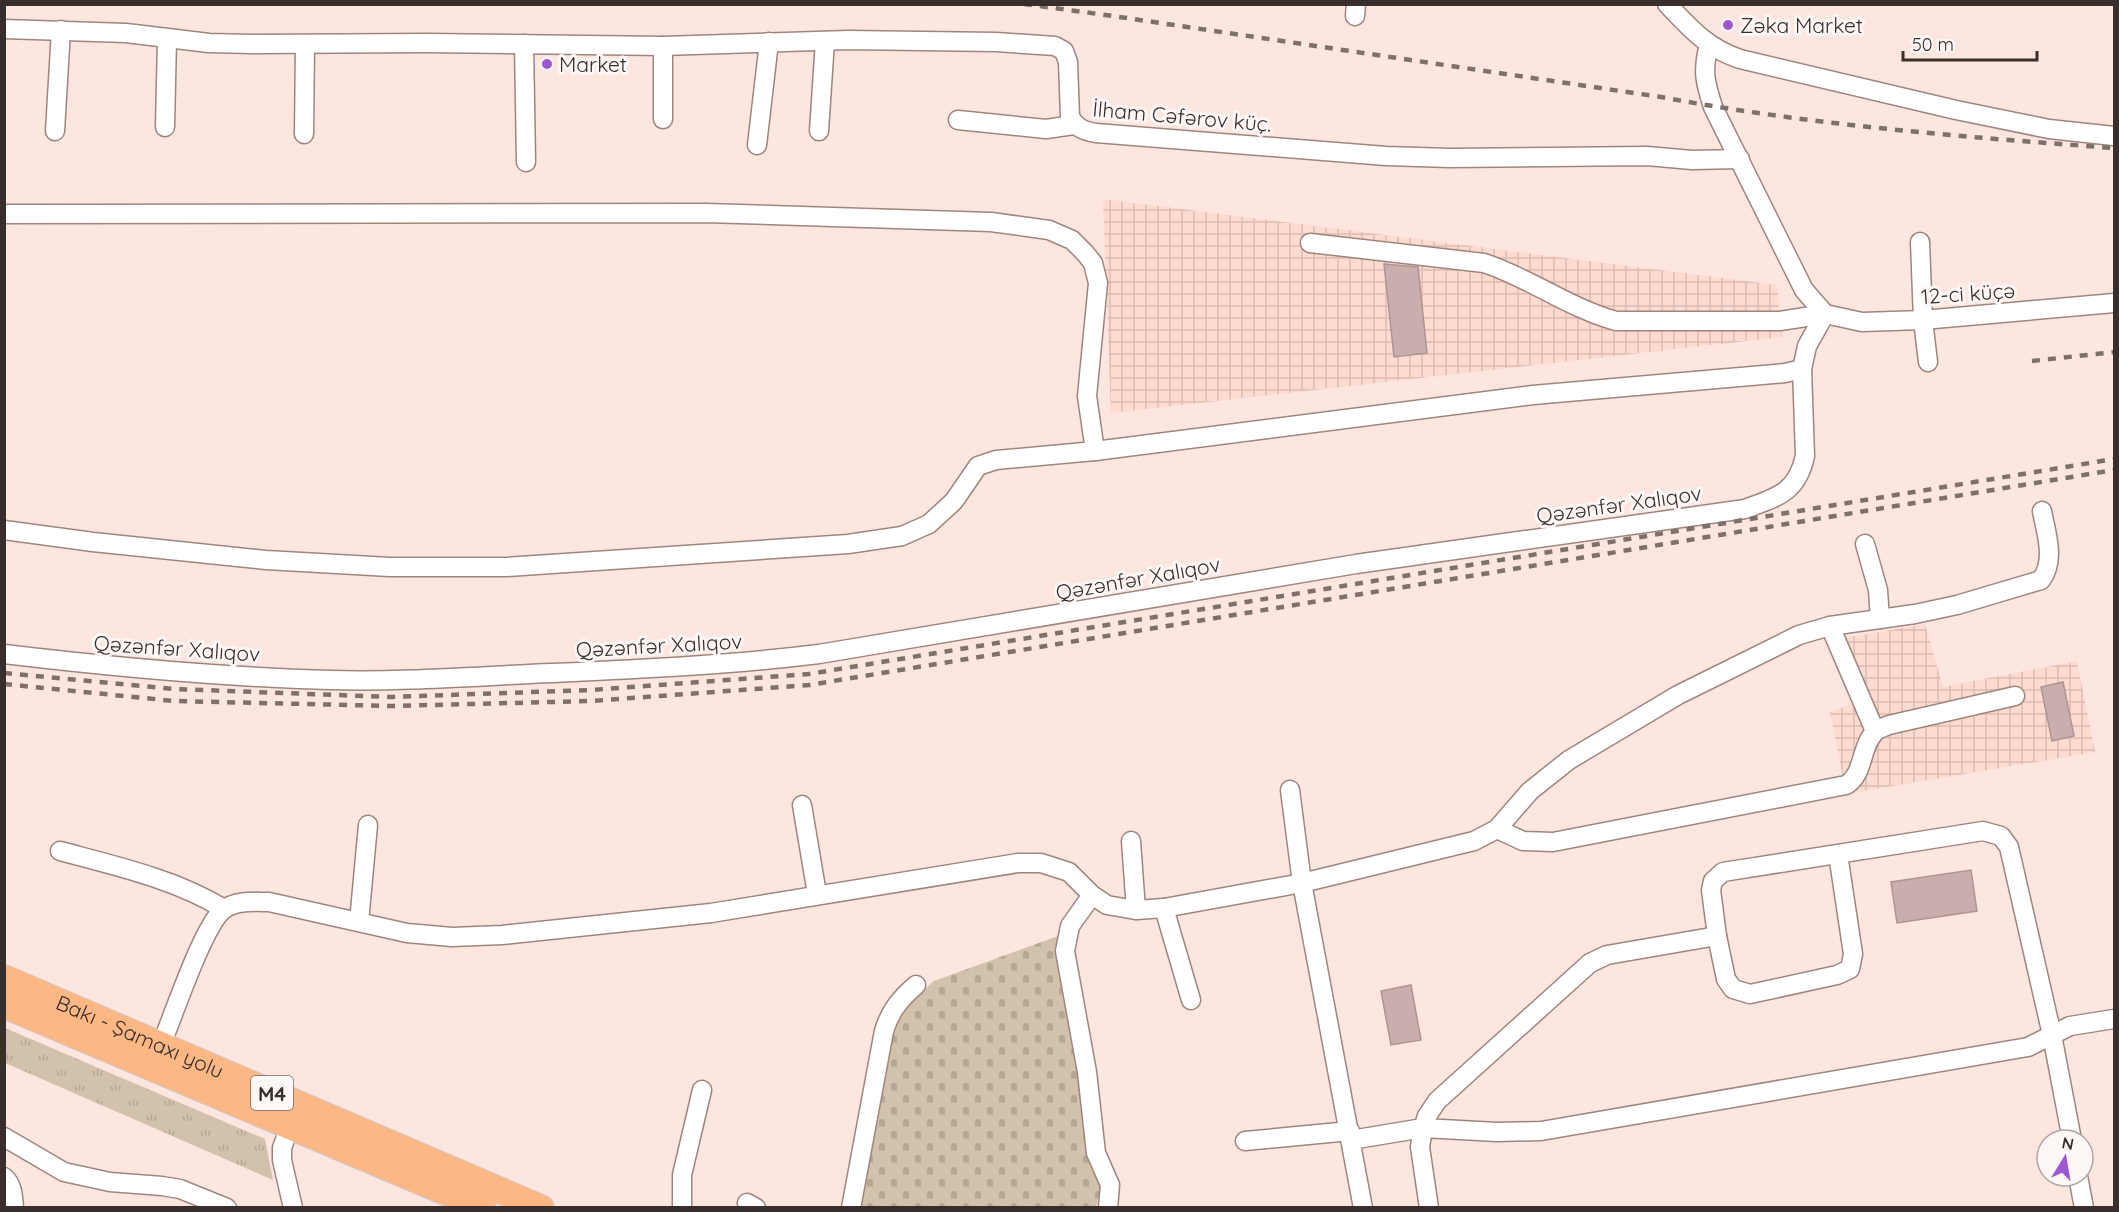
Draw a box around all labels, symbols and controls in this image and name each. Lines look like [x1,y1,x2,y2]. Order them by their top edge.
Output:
place label: Zəka Market [1740,12,1863,38]
marker: Zəka Market [1721,18,1735,32]
scale bar [1903,24,2036,62]
text: 50 m [1912,33,1954,56]
place label: Market [559,51,627,77]
marker: Market [540,57,554,71]
street label: İlham Cəfərov küç. [1091,95,1273,137]
street label: 12-ci küçə [1920,277,2016,309]
street label: Qəzənfər Xalıqov [1535,480,1703,528]
street label: Qəzənfər Xalıqov [1054,551,1222,605]
street label: Qəzənfər Xalıqov [575,628,743,662]
street label: Qəzənfər Xalıqov [93,629,261,667]
street label: Bakı - Şamaxı yolu [52,989,228,1084]
road number: M4 [251,1076,293,1110]
north arrow [2035,1128,2095,1188]
text: N [2060,1132,2076,1154]

